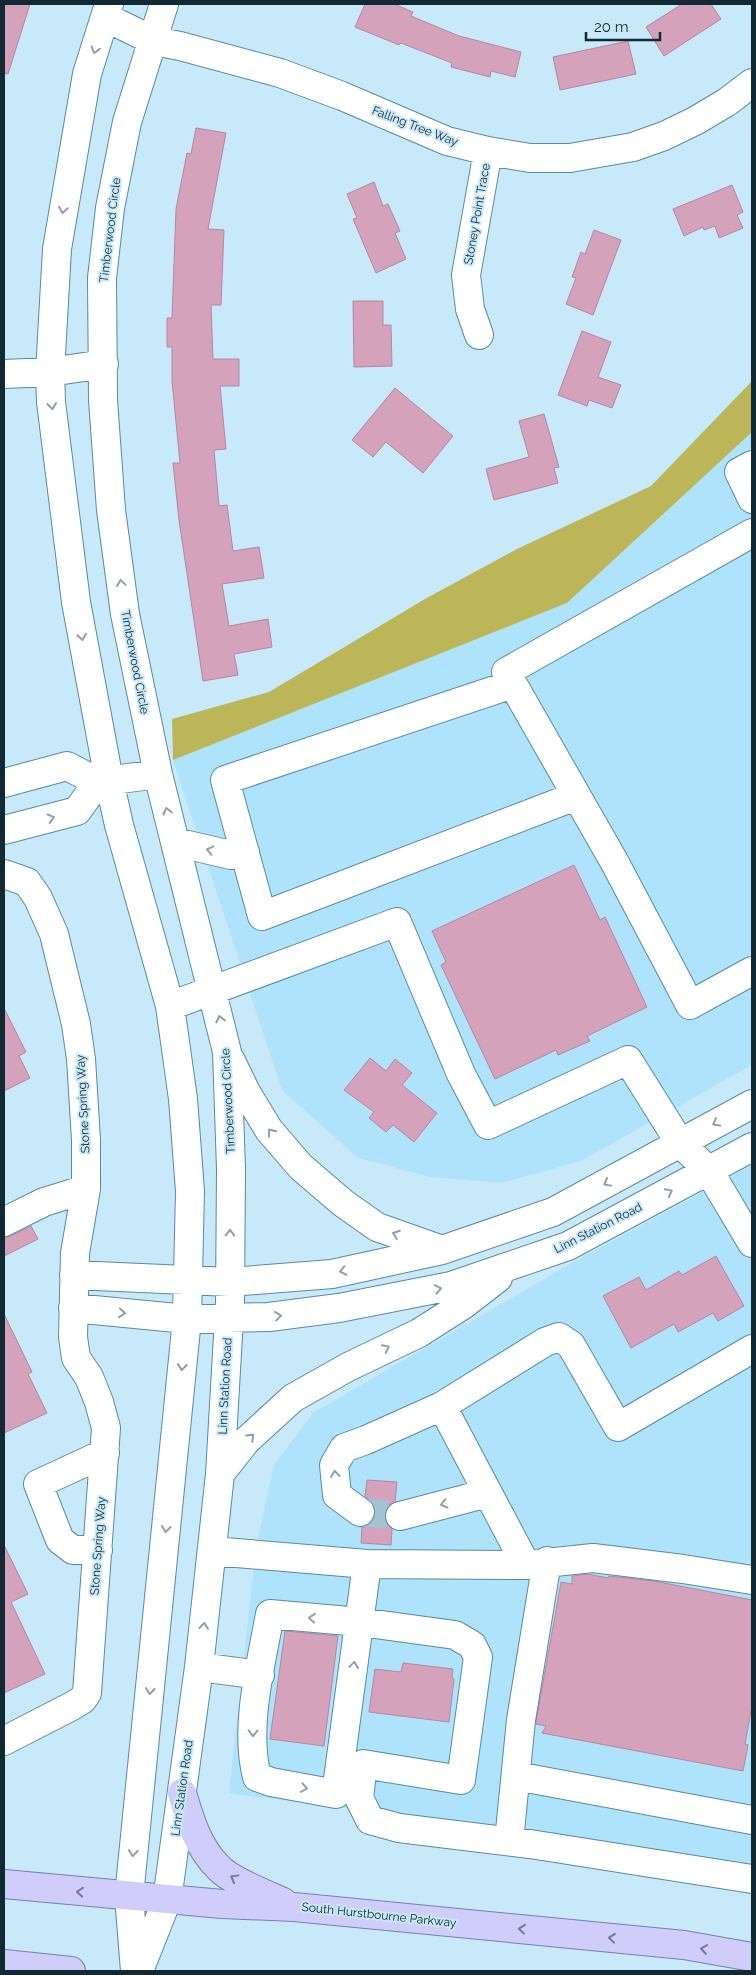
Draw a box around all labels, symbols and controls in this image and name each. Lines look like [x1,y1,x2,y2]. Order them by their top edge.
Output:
scale bar [586,10,660,42]
text: 20 m [594,18,629,36]
one-way arrow [90,46,100,54]
street label: Falling Tree Way [370,103,460,149]
street label: Stoney Point Trace [461,162,493,266]
street label: Timberwood Circle [97,177,123,283]
one-way arrow [59,205,69,214]
one-way arrow [46,403,57,411]
one-way arrow [116,579,127,587]
street label: Timberwood Circle [118,609,152,715]
one-way arrow [76,632,87,641]
one-way arrow [162,806,173,815]
one-way arrow [46,813,55,824]
one-way arrow [206,845,215,856]
one-way arrow [215,1015,226,1024]
street label: Timberwood Circle [218,1048,238,1154]
street label: Stone Spring Way [73,1054,93,1154]
one-way arrow [713,1117,722,1127]
one-way arrow [268,1129,277,1138]
one-way arrow [603,1177,612,1187]
one-way arrow [664,1188,673,1198]
street label: Linn Station Road [552,1200,644,1256]
one-way arrow [225,1229,236,1237]
one-way arrow [392,1230,401,1240]
one-way arrow [338,1265,347,1276]
one-way arrow [433,1284,442,1294]
one-way arrow [118,1307,126,1318]
one-way arrow [274,1311,282,1322]
street label: Linn Station Road [215,1337,235,1435]
one-way arrow [381,1344,390,1355]
one-way arrow [177,1364,188,1372]
one-way arrow [246,1434,255,1443]
one-way arrow [330,1470,341,1478]
street label: Stone Spring Way [88,1496,108,1596]
one-way arrow [440,1499,448,1509]
one-way arrow [161,1525,172,1533]
one-way arrow [307,1612,315,1623]
one-way arrow [198,1622,209,1630]
one-way arrow [348,1661,359,1669]
one-way arrow [145,1687,156,1695]
one-way arrow [248,1730,259,1738]
street label: Linn Station Road [168,1739,196,1837]
one-way arrow [300,1783,309,1793]
one-way arrow [128,1849,139,1857]
one-way arrow [231,1874,240,1884]
one-way arrow [76,1886,84,1897]
street label: South Hurstbourne Parkway [301,1900,458,1930]
one-way arrow [518,1924,526,1935]
one-way arrow [607,1933,615,1944]
one-way arrow [700,1944,708,1954]

